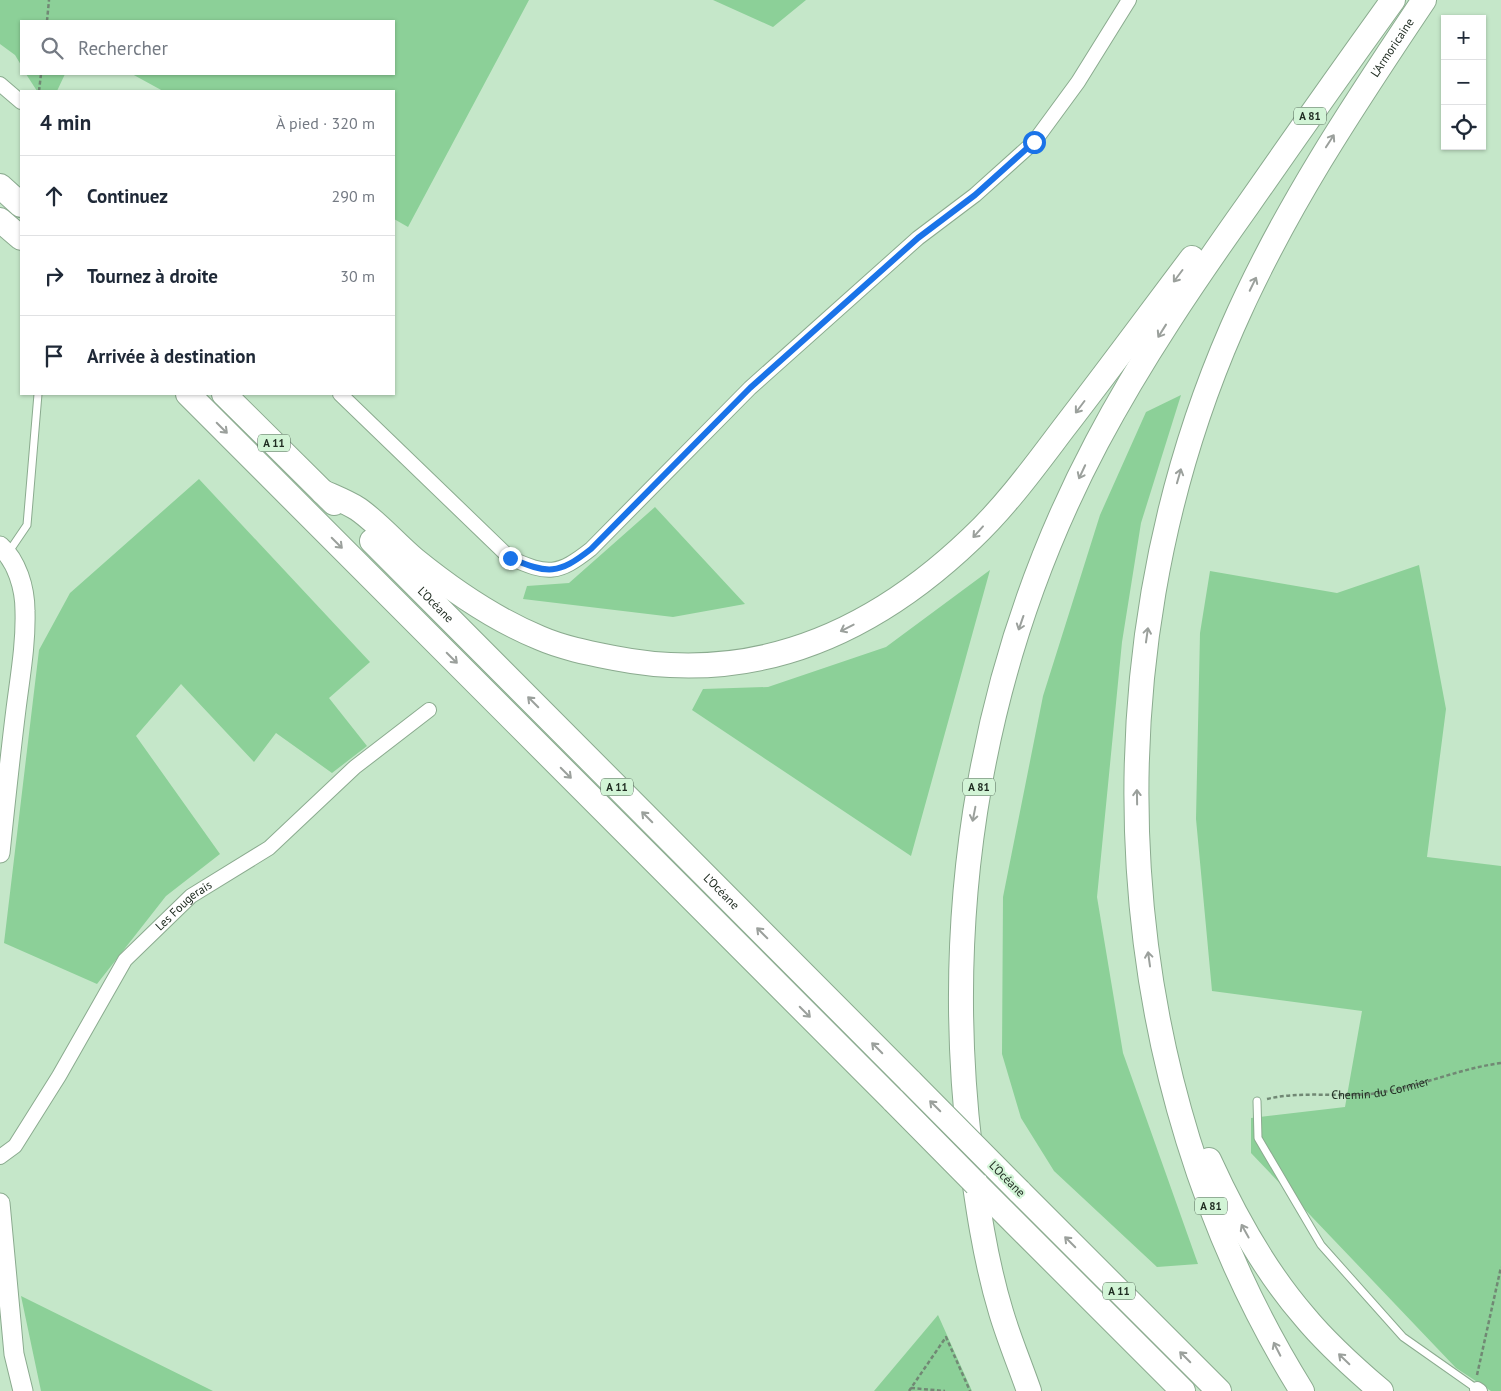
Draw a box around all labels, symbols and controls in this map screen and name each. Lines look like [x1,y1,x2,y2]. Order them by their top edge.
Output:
street label: L'Armoricaine [1367,15,1417,80]
map controls [1441,15,1486,150]
button: + [1441,15,1486,60]
search box [20,20,395,75]
icon: search [38,34,66,62]
text: Rechercher [78,36,168,60]
button: − [1441,60,1486,105]
button: locate [1441,105,1486,150]
road number: A 81 [1294,108,1326,124]
text: 4 min [40,109,91,136]
text: À pied · 320 m [276,113,375,133]
route start [1023,131,1046,154]
one-way arrow [1326,135,1336,149]
icon: ahead [40,182,68,210]
text: Continuez [87,184,168,208]
text: 290 m [332,186,375,206]
icon: right [40,262,68,290]
text: Tournez à droite [87,264,218,288]
text: 30 m [340,266,375,286]
one-way arrow [1173,269,1183,283]
one-way arrow [1248,277,1258,292]
one-way arrow [1157,324,1168,338]
icon: arrive [40,342,68,370]
text: Arrivée à destination [87,344,256,368]
one-way arrow [1075,400,1086,413]
one-way arrow [216,422,228,434]
road number: A 11 [258,434,290,452]
one-way arrow [1077,464,1087,479]
one-way arrow [1175,469,1185,485]
one-way arrow [972,526,984,539]
one-way arrow [331,537,343,549]
route end [499,547,522,570]
street label: L’Océane [415,583,457,626]
one-way arrow [1016,615,1025,630]
one-way arrow [840,623,855,633]
one-way arrow [1142,628,1152,644]
one-way arrow [445,652,458,664]
one-way arrow [526,696,539,708]
one-way arrow [560,767,573,779]
road number: A 11 [601,779,633,796]
road number: A 81 [963,779,995,796]
one-way arrow [1132,789,1141,805]
one-way arrow [969,806,979,822]
one-way arrow [641,811,653,824]
street label: L’Océane [701,870,743,912]
street label: Les Fougerais [152,877,214,933]
one-way arrow [756,926,768,939]
one-way arrow [1143,951,1153,967]
one-way arrow [798,1005,810,1017]
one-way arrow [871,1042,883,1054]
street label: Chemin du Cormier [1331,1073,1430,1102]
one-way arrow [929,1100,941,1113]
street label: L’Océane [986,1158,1028,1200]
road number: A 81 [1195,1198,1227,1214]
one-way arrow [1240,1223,1250,1238]
one-way arrow [1064,1235,1076,1248]
road number: A 11 [1103,1282,1135,1300]
one-way arrow [1272,1342,1281,1357]
one-way arrow [1179,1350,1191,1363]
one-way arrow [1338,1352,1350,1365]

